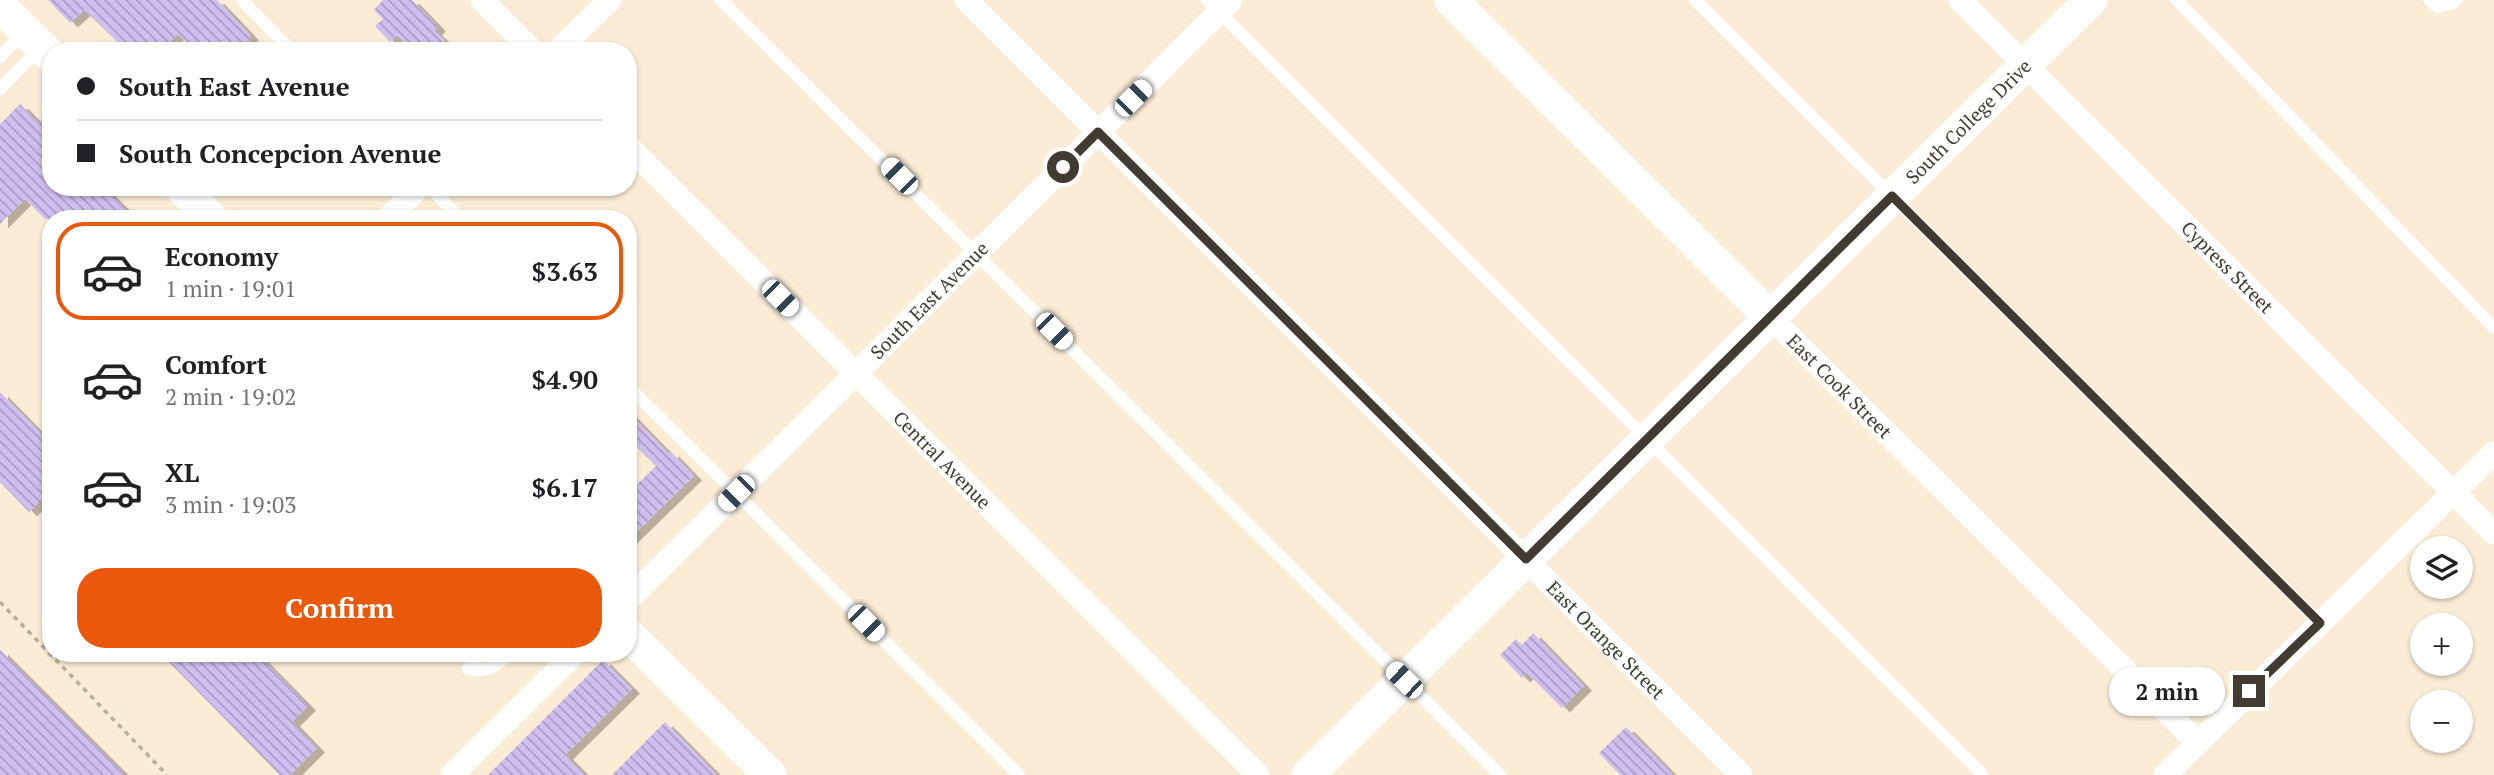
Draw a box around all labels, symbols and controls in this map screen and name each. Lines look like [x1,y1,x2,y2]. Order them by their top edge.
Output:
street label: South College Drive [1900,53,2036,189]
text: South East Avenue [119,69,350,103]
car [1111,76,1156,120]
text: South Concepcion Avenue [119,136,441,170]
route start [1047,151,1079,183]
car [877,154,922,198]
street label: Cypress Street [2176,215,2279,318]
street label: South East Avenue [864,236,993,364]
text: Economy [165,239,278,273]
icon: car [81,240,144,303]
text: $3.63 [532,254,598,288]
text: 1 min · 19:01 [165,273,297,304]
car [758,276,803,320]
car [1032,309,1077,353]
street label: East Cook Street [1782,328,1898,444]
text: Comfort [165,347,267,381]
icon: car [81,348,144,411]
text: $4.90 [532,362,598,396]
text: 2 min · 19:02 [165,381,297,412]
street label: Central Avenue [888,405,997,514]
text: XL [165,455,199,489]
icon: car [81,456,144,519]
text: $6.17 [532,470,598,504]
car [714,471,759,515]
text: 3 min · 19:03 [165,489,297,520]
map controls [2410,536,2473,753]
button: layers [2410,536,2473,599]
button: Confirm [77,568,602,648]
street label: East Orange Street [1542,575,1671,704]
car [844,601,889,645]
button: + [2410,613,2473,676]
car [1382,658,1427,702]
callout: 2 min [2109,666,2224,716]
route end [2233,675,2265,707]
text: 2 min [2136,676,2198,707]
button: − [2410,690,2473,753]

